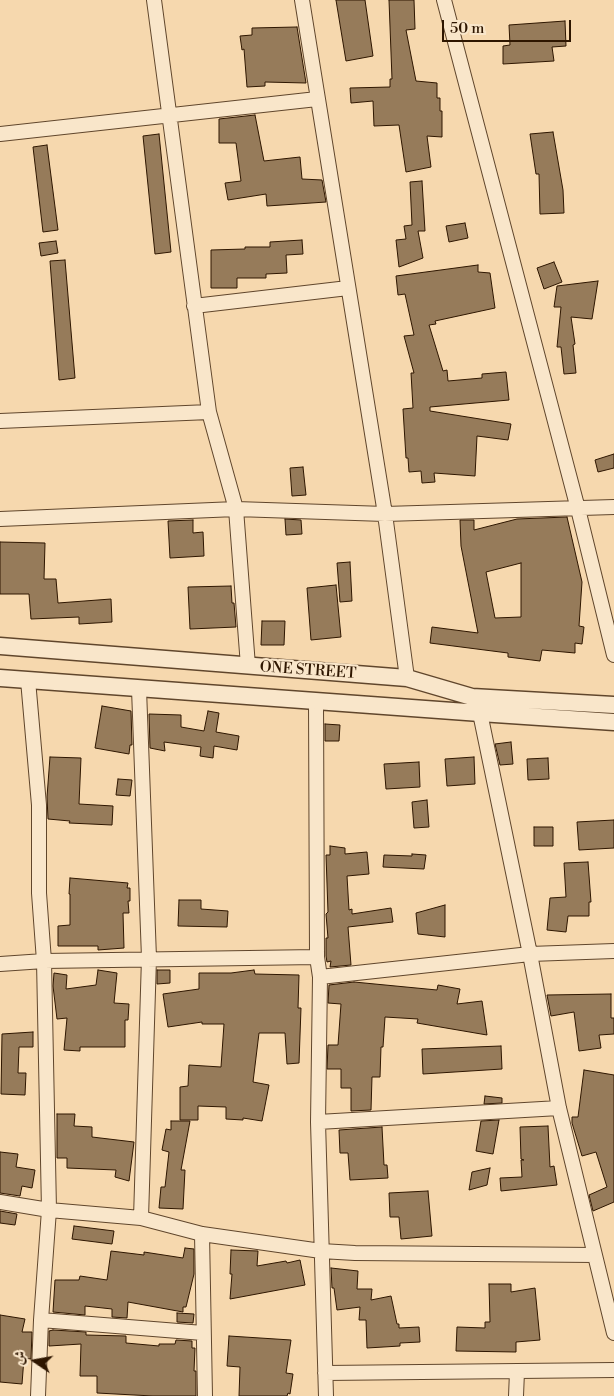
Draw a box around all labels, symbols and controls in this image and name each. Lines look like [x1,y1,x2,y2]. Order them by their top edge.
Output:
scale bar [444,10,573,42]
text: 50 m [450,19,484,38]
street label: ONE STREET [259,659,357,683]
north arrow [10,1336,60,1386]
text: ش [10,1349,31,1367]

